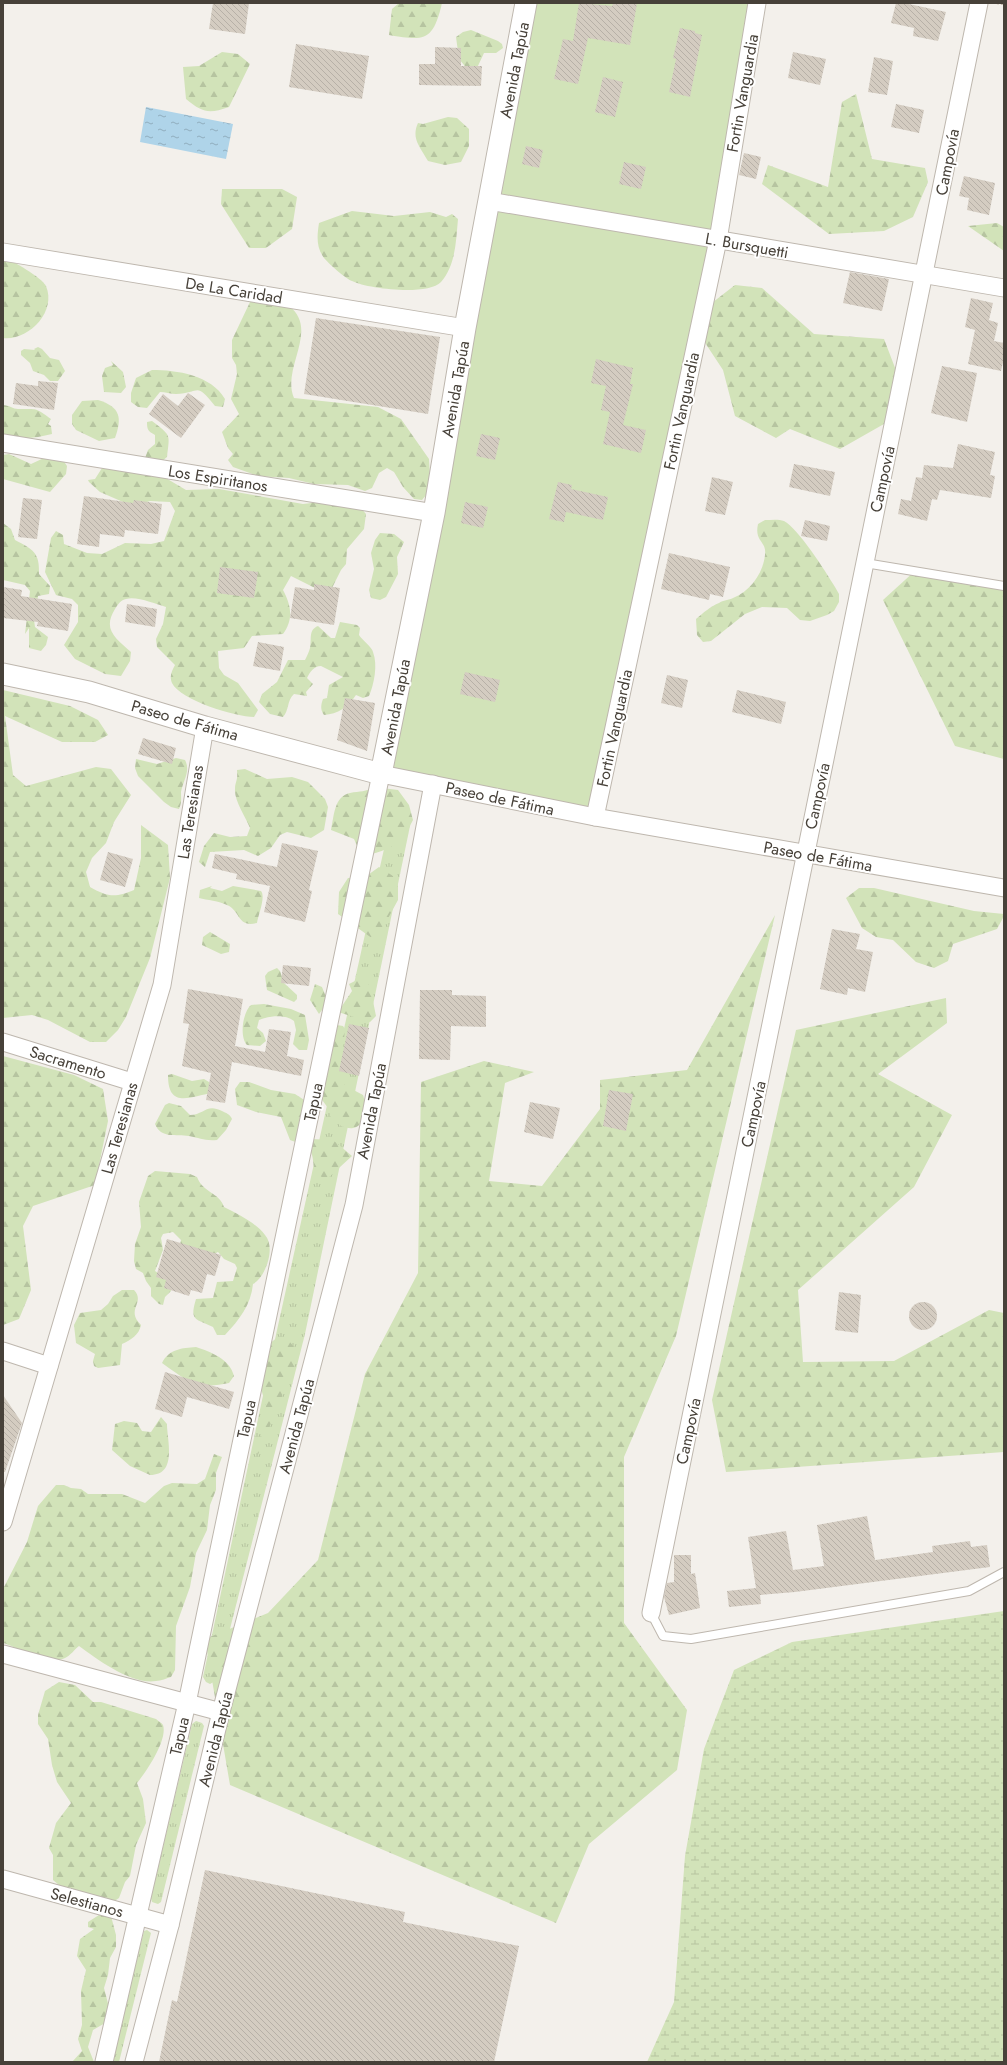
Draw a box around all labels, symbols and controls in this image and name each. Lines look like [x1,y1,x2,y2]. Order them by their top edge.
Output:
street label: Avenida Tapúa [494,20,535,120]
street label: Fortin Vanguardia [721,32,764,154]
street label: Campovía [930,127,965,197]
street label: L. Bursquetti [703,227,790,264]
street label: De La Caridad [184,271,284,310]
street label: Avenida Tapúa [436,339,475,439]
street label: Fortin Vanguardia [658,350,705,472]
street label: Campovía [864,444,901,515]
street label: Los Espiritanos [166,459,269,498]
street label: Avenida Tapúa [375,657,416,757]
street label: Fortin Vanguardia [591,667,638,789]
street label: Paseo de Fátima [129,694,241,747]
street label: Campovía [799,761,836,832]
street label: Las Teresianas [172,764,209,861]
street label: Paseo de Fátima [444,776,556,821]
street label: Paseo de Fátima [762,836,874,877]
street label: Sacramento [27,1040,109,1085]
street label: Avenida Tapúa [351,1061,392,1161]
street label: Campovía [735,1079,772,1150]
street label: Las Teresianas [95,1080,144,1177]
street label: Tapua [298,1081,329,1123]
street label: Avenida Tapúa [273,1376,320,1476]
street label: Campovía [670,1396,707,1467]
street label: Tapua [231,1398,262,1440]
street label: Avenida Tapúa [193,1689,238,1789]
street label: Tapua [164,1715,195,1758]
street label: Selestianos [48,1882,126,1923]

